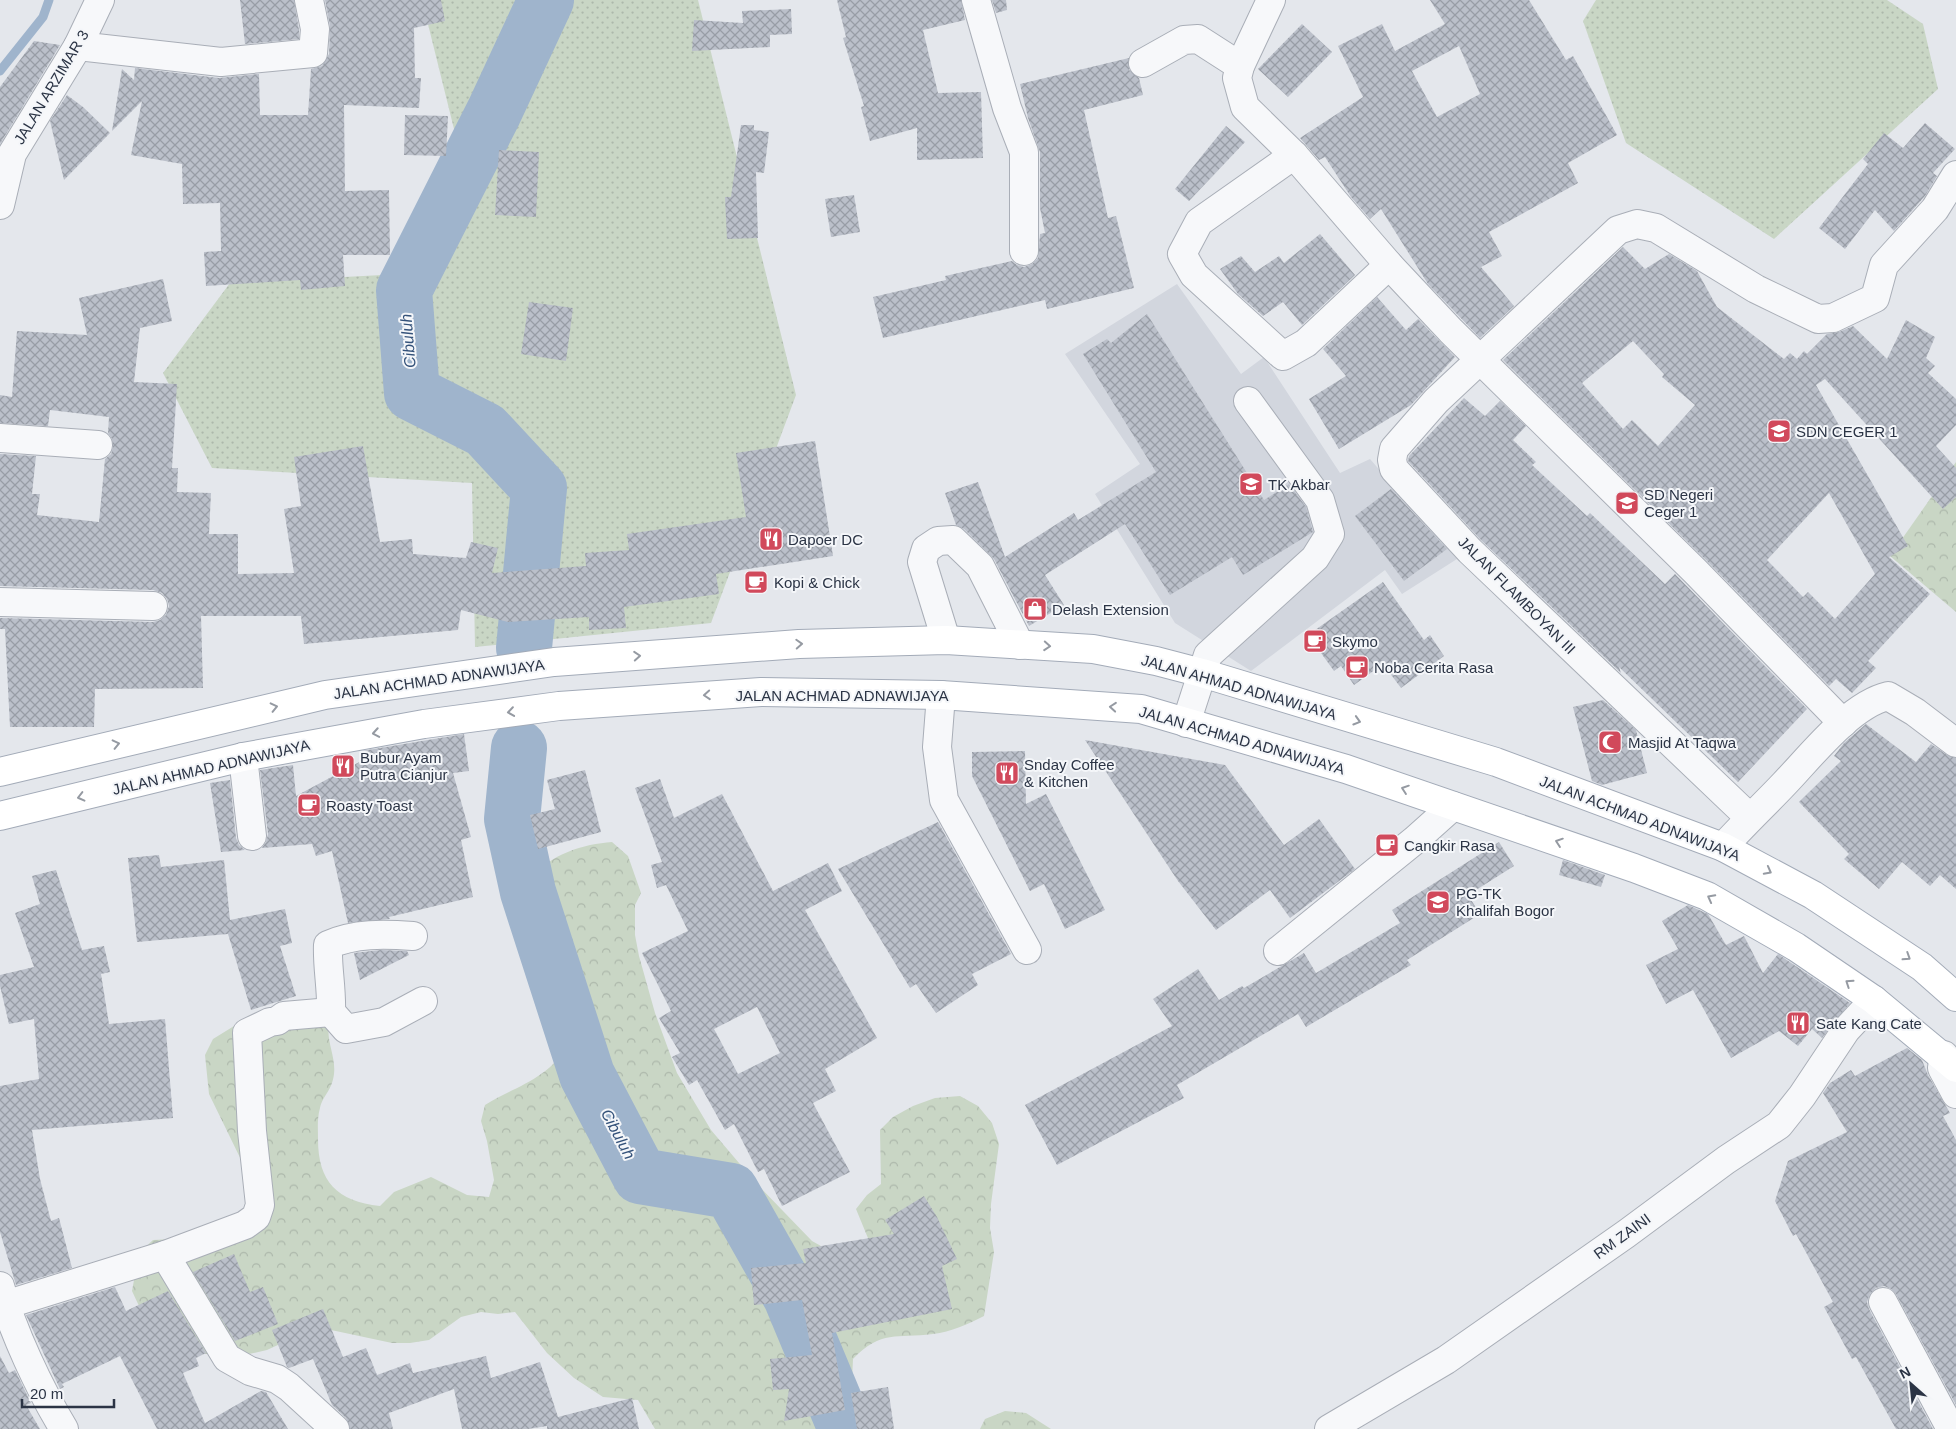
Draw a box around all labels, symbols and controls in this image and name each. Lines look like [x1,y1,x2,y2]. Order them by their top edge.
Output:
street label: JALAN ARZIMAR 3 [10,27,92,147]
water label: Cibuluh [397,313,419,369]
school or university icon: SDN CEGER 1 [1766,418,1792,444]
place label: SDN CEGER 1 [1796,423,1898,440]
school or university icon: TK Akbar [1238,471,1264,497]
place label: TK Akbar [1268,476,1330,493]
place label: SD Negeri Ceger 1 [1644,486,1713,520]
school or university icon: SD Negeri Ceger 1 [1614,490,1640,516]
restaurant icon: Dapoer DC [758,526,784,552]
place label: Dapoer DC [788,531,863,548]
street label: JALAN FLAMBOYAN III [1455,533,1579,657]
cafe icon: Kopi & Chick [743,569,769,595]
place label: Kopi & Chick [774,574,860,591]
shop icon: Delash Extension [1022,596,1048,622]
place label: Delash Extension [1052,601,1169,618]
cafe icon: Skymo [1302,628,1328,654]
place label: Skymo [1332,633,1378,650]
one-way arrow [796,639,804,650]
one-way arrow [1043,641,1051,652]
one-way arrow [634,651,642,662]
street label: JALAN AHMAD ADNAWIJAYA [1139,651,1339,723]
cafe icon: Noba Cerita Rasa [1344,654,1370,680]
street label: JALAN ACHMAD ADNAWIJAYA [332,656,546,702]
place label: Noba Cerita Rasa [1374,659,1494,676]
street label: JALAN ACHMAD ADNAWIJAYA [735,687,949,704]
one-way arrow [703,690,711,701]
one-way arrow [1109,701,1117,712]
one-way arrow [269,702,278,713]
street label: JALAN ACHMAD ADNAWIJAYA [1137,702,1347,778]
one-way arrow [507,707,515,717]
one-way arrow [1352,715,1360,725]
one-way arrow [372,727,381,738]
mosque icon: Masjid At Taqwa [1597,729,1623,755]
place label: Masjid At Taqwa [1628,734,1737,751]
street label: JALAN AHMAD ADNAWIJAYA [111,736,311,798]
one-way arrow [111,739,120,750]
place label: Bubur Ayam Putra Cianjur [360,749,448,783]
restaurant icon: Bubur Ayam Putra Cianjur [330,753,356,779]
place label: Snday Coffee & Kitchen [1024,756,1115,790]
restaurant icon: Snday Coffee & Kitchen [994,760,1020,786]
street label: JALAN ACHMAD ADNAWIJAYA [1537,772,1743,864]
one-way arrow [1401,785,1410,795]
one-way arrow [76,791,85,802]
cafe icon: Roasty Toast [296,792,322,818]
place label: Roasty Toast [326,797,413,814]
cafe icon: Cangkir Rasa [1374,832,1400,858]
place label: Cangkir Rasa [1404,837,1496,854]
one-way arrow [1555,838,1563,848]
one-way arrow [1763,865,1772,875]
place label: PG-TK Khalifah Bogor [1456,885,1554,919]
school or university icon: PG-TK Khalifah Bogor [1425,889,1451,915]
one-way arrow [1707,895,1716,905]
one-way arrow [1901,950,1910,960]
one-way arrow [1845,980,1855,989]
restaurant icon: Sate Kang Cate [1785,1010,1811,1036]
place label: Sate Kang Cate [1816,1015,1922,1032]
water label: Cibuluh [598,1106,638,1162]
street label: RM ZAINI [1590,1210,1654,1262]
north arrow [1886,1359,1936,1409]
text: N [1897,1363,1913,1382]
scale bar [22,1376,115,1408]
text: 20 m [30,1385,63,1402]

